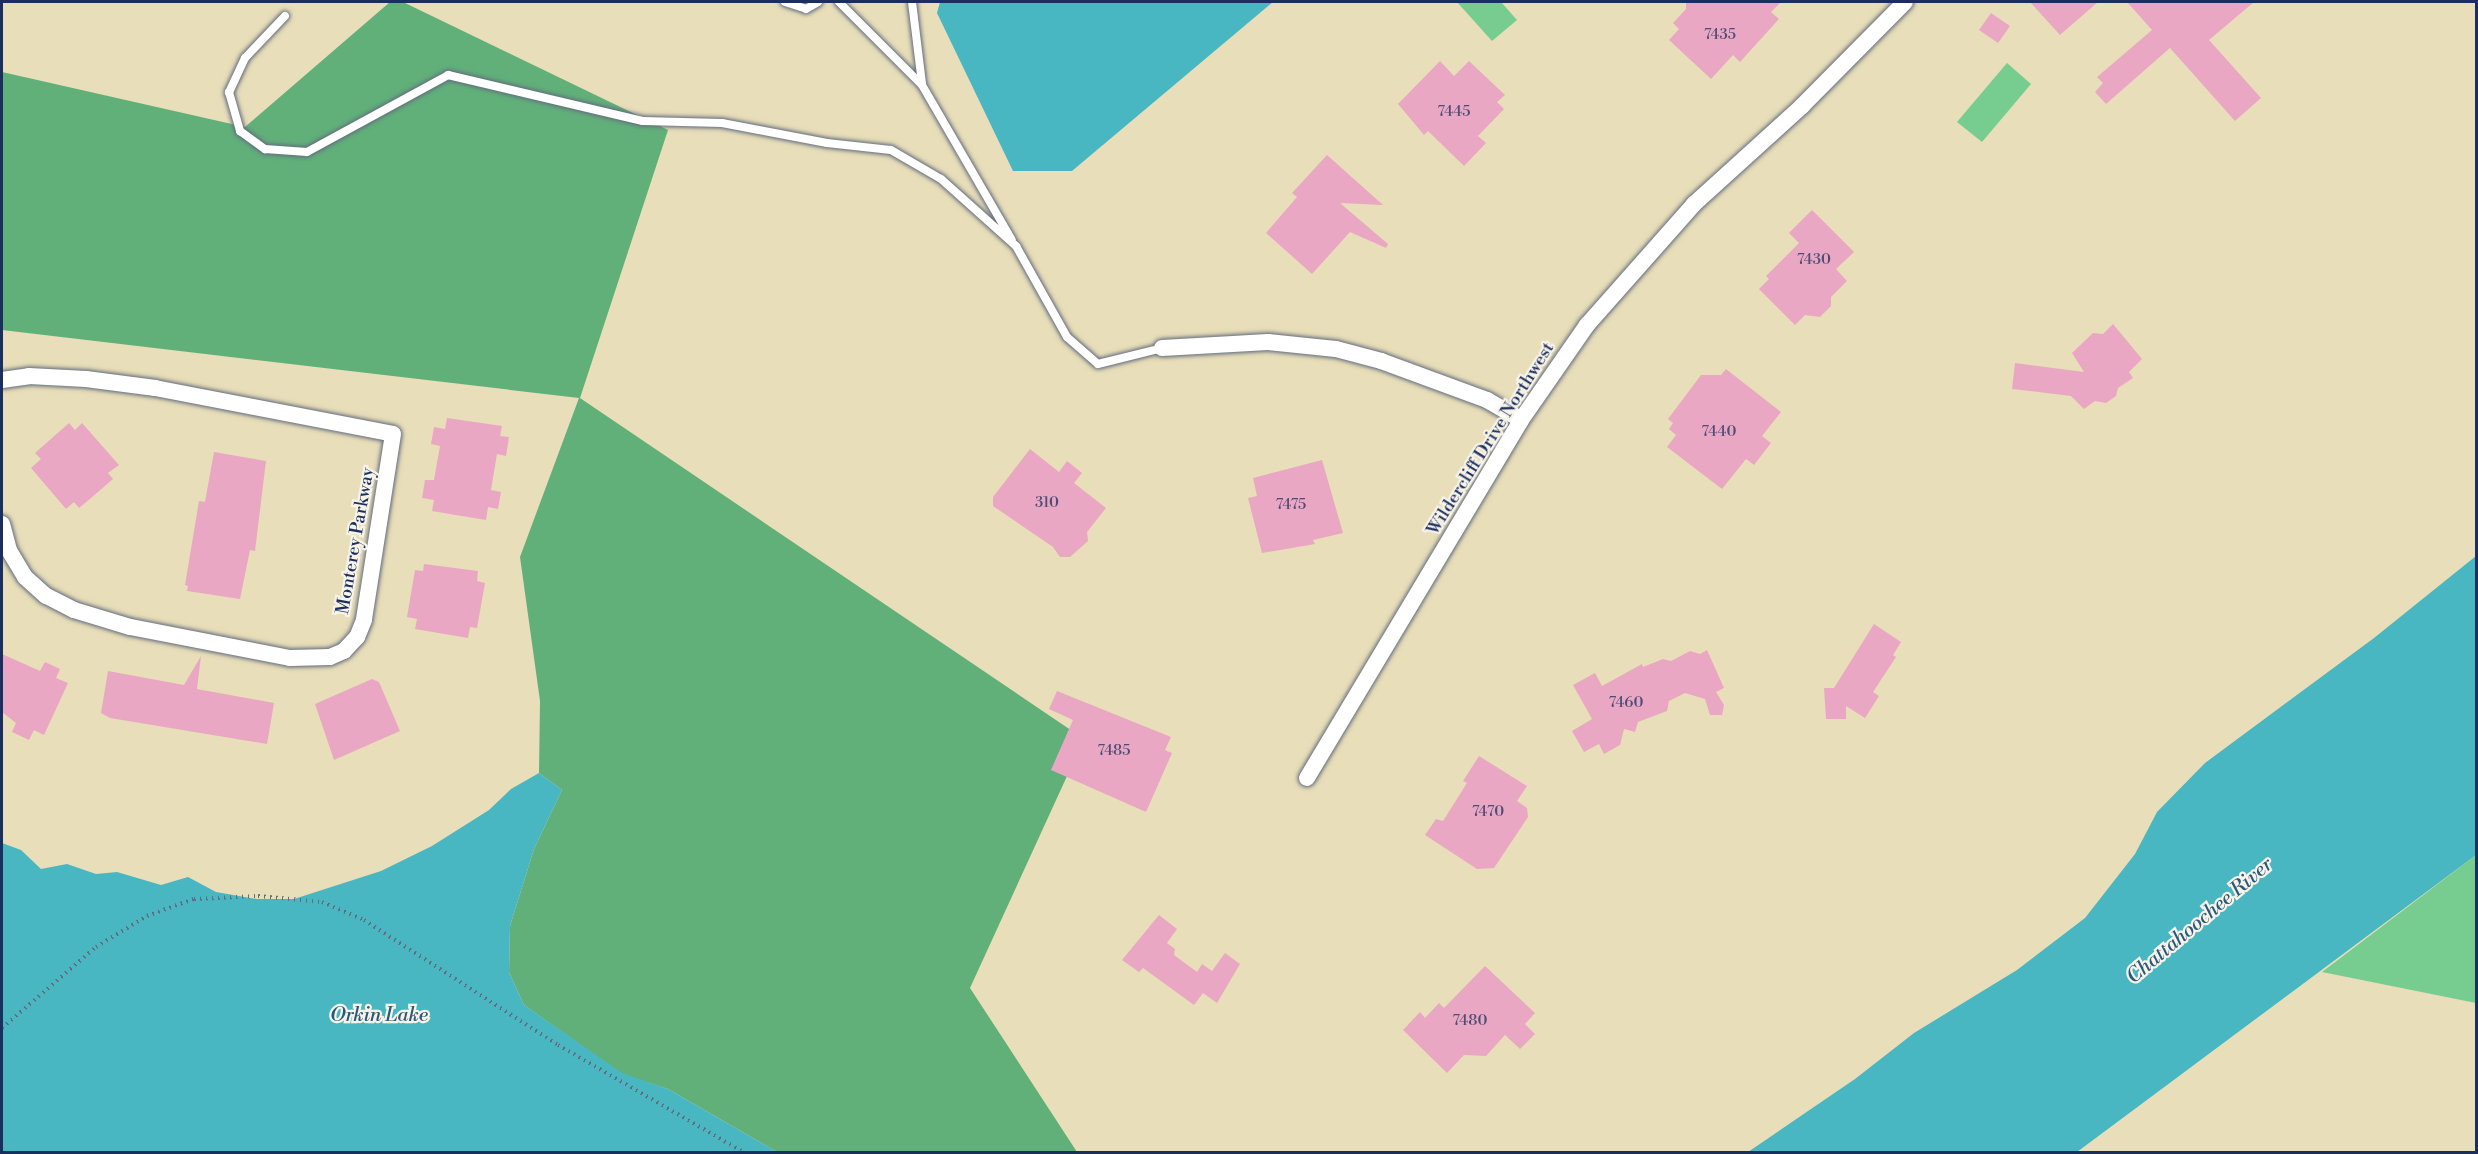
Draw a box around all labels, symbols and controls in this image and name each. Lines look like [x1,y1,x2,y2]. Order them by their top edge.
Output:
house number: 7435 [1704,26,1736,44]
house number: 7445 [1437,103,1471,121]
house number: 7430 [1797,251,1831,269]
street label: Wildercliff Drive Northwest [1423,339,1559,539]
house number: 7440 [1702,423,1736,441]
street label: Monterey Parkway [332,466,380,616]
house number: 310 [1035,494,1059,512]
house number: 7475 [1276,496,1306,514]
house number: 7460 [1609,694,1643,712]
house number: 7485 [1097,742,1131,760]
house number: 7470 [1472,803,1504,821]
water label: Chattahoochee River [2122,853,2278,989]
water label: Orkin Lake [330,1003,428,1027]
house number: 7480 [1453,1012,1487,1030]

